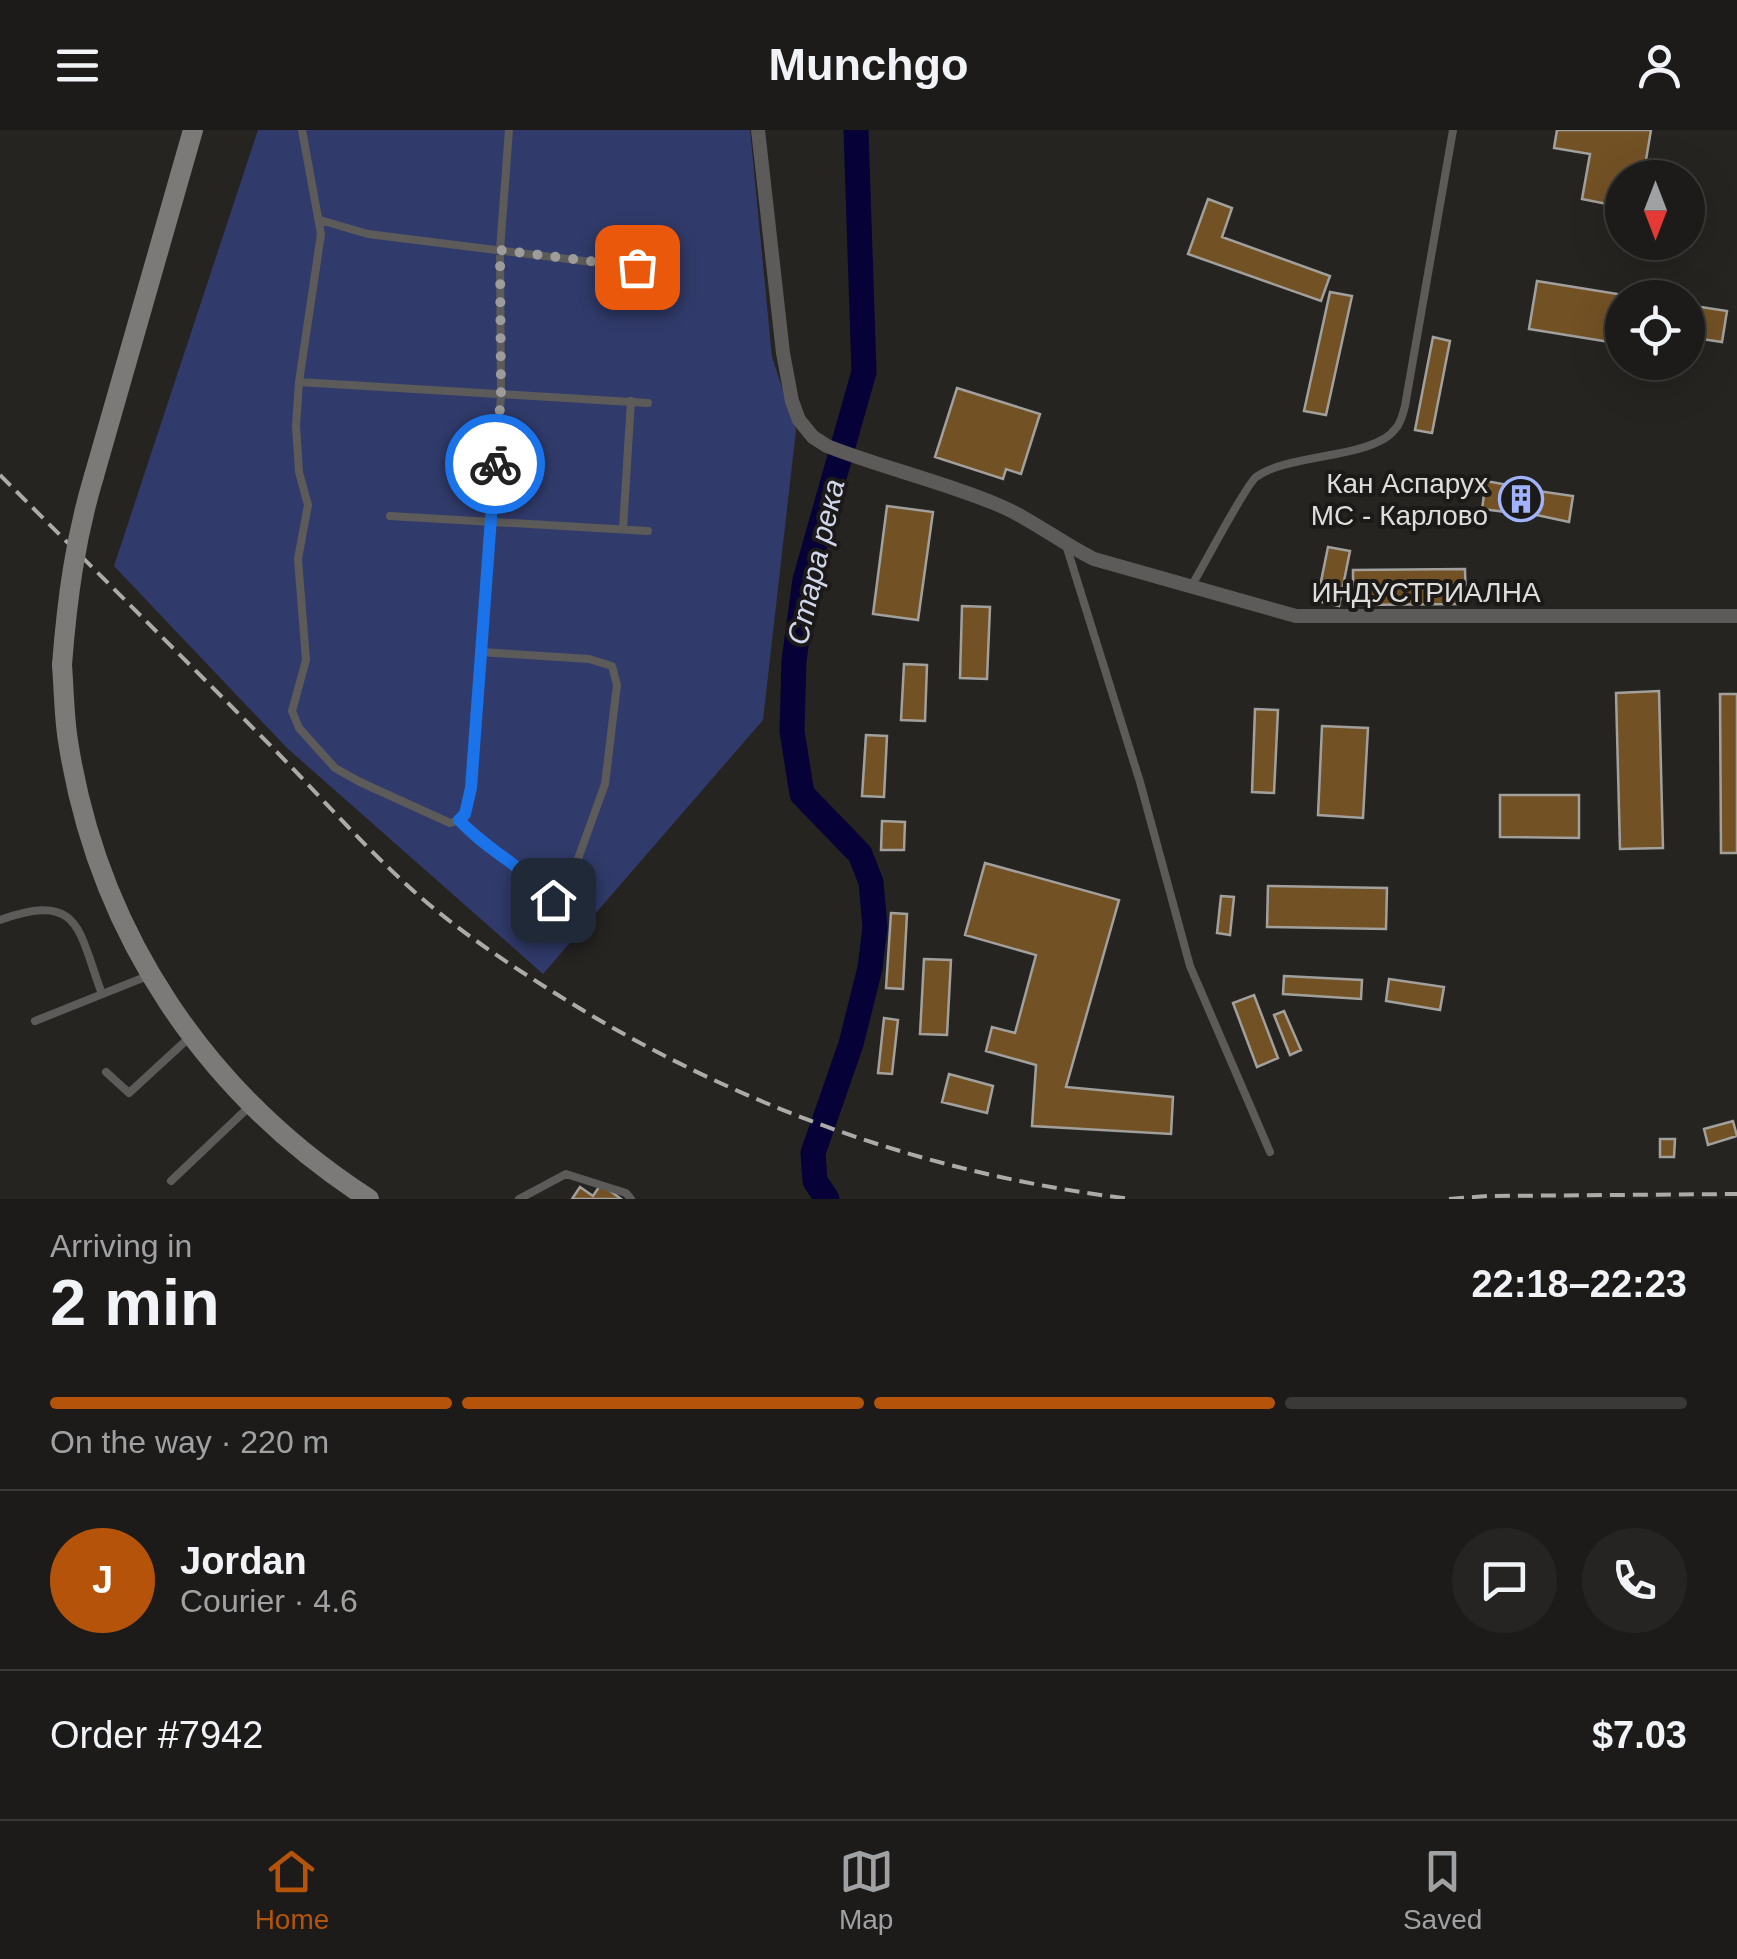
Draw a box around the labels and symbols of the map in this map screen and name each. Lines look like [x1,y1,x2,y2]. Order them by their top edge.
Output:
north arrow [1605,160,1705,260]
pin [595,225,680,310]
courier [445,414,545,514]
place label: Кан Аспарух МС - Карлово [1311,468,1488,531]
water label: Стара река [780,476,851,648]
building icon: Кан Аспарух МС - Карлово [1498,476,1544,522]
street label: ИНДУСТРИАЛНА [1311,577,1541,608]
pin [511,858,596,943]

